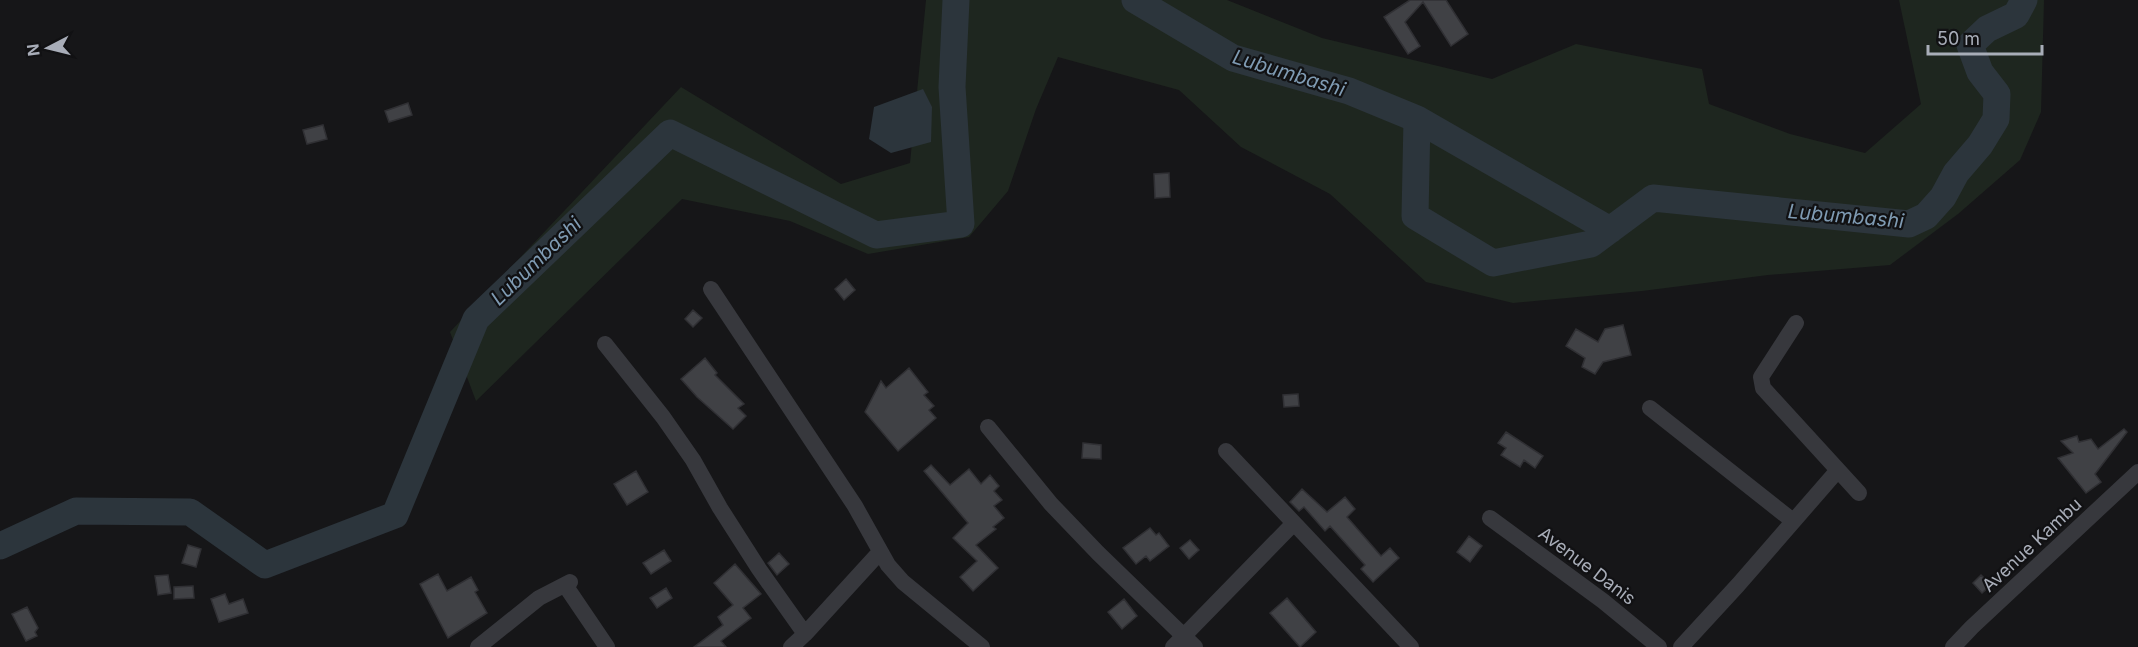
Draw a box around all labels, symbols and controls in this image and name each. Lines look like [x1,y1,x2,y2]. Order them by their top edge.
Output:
north arrow [18,18,78,78]
scale bar [1928,18,2042,56]
text: 50 m [1937,28,1980,49]
text: N [22,43,44,57]
water label: Lubumbashi [1230,44,1349,102]
water label: Lubumbashi [1787,199,1906,233]
water label: Lubumbashi [486,211,587,310]
street label: Avenue Kambu [1978,493,2086,596]
street label: Avenue Danis [1535,522,1640,609]

